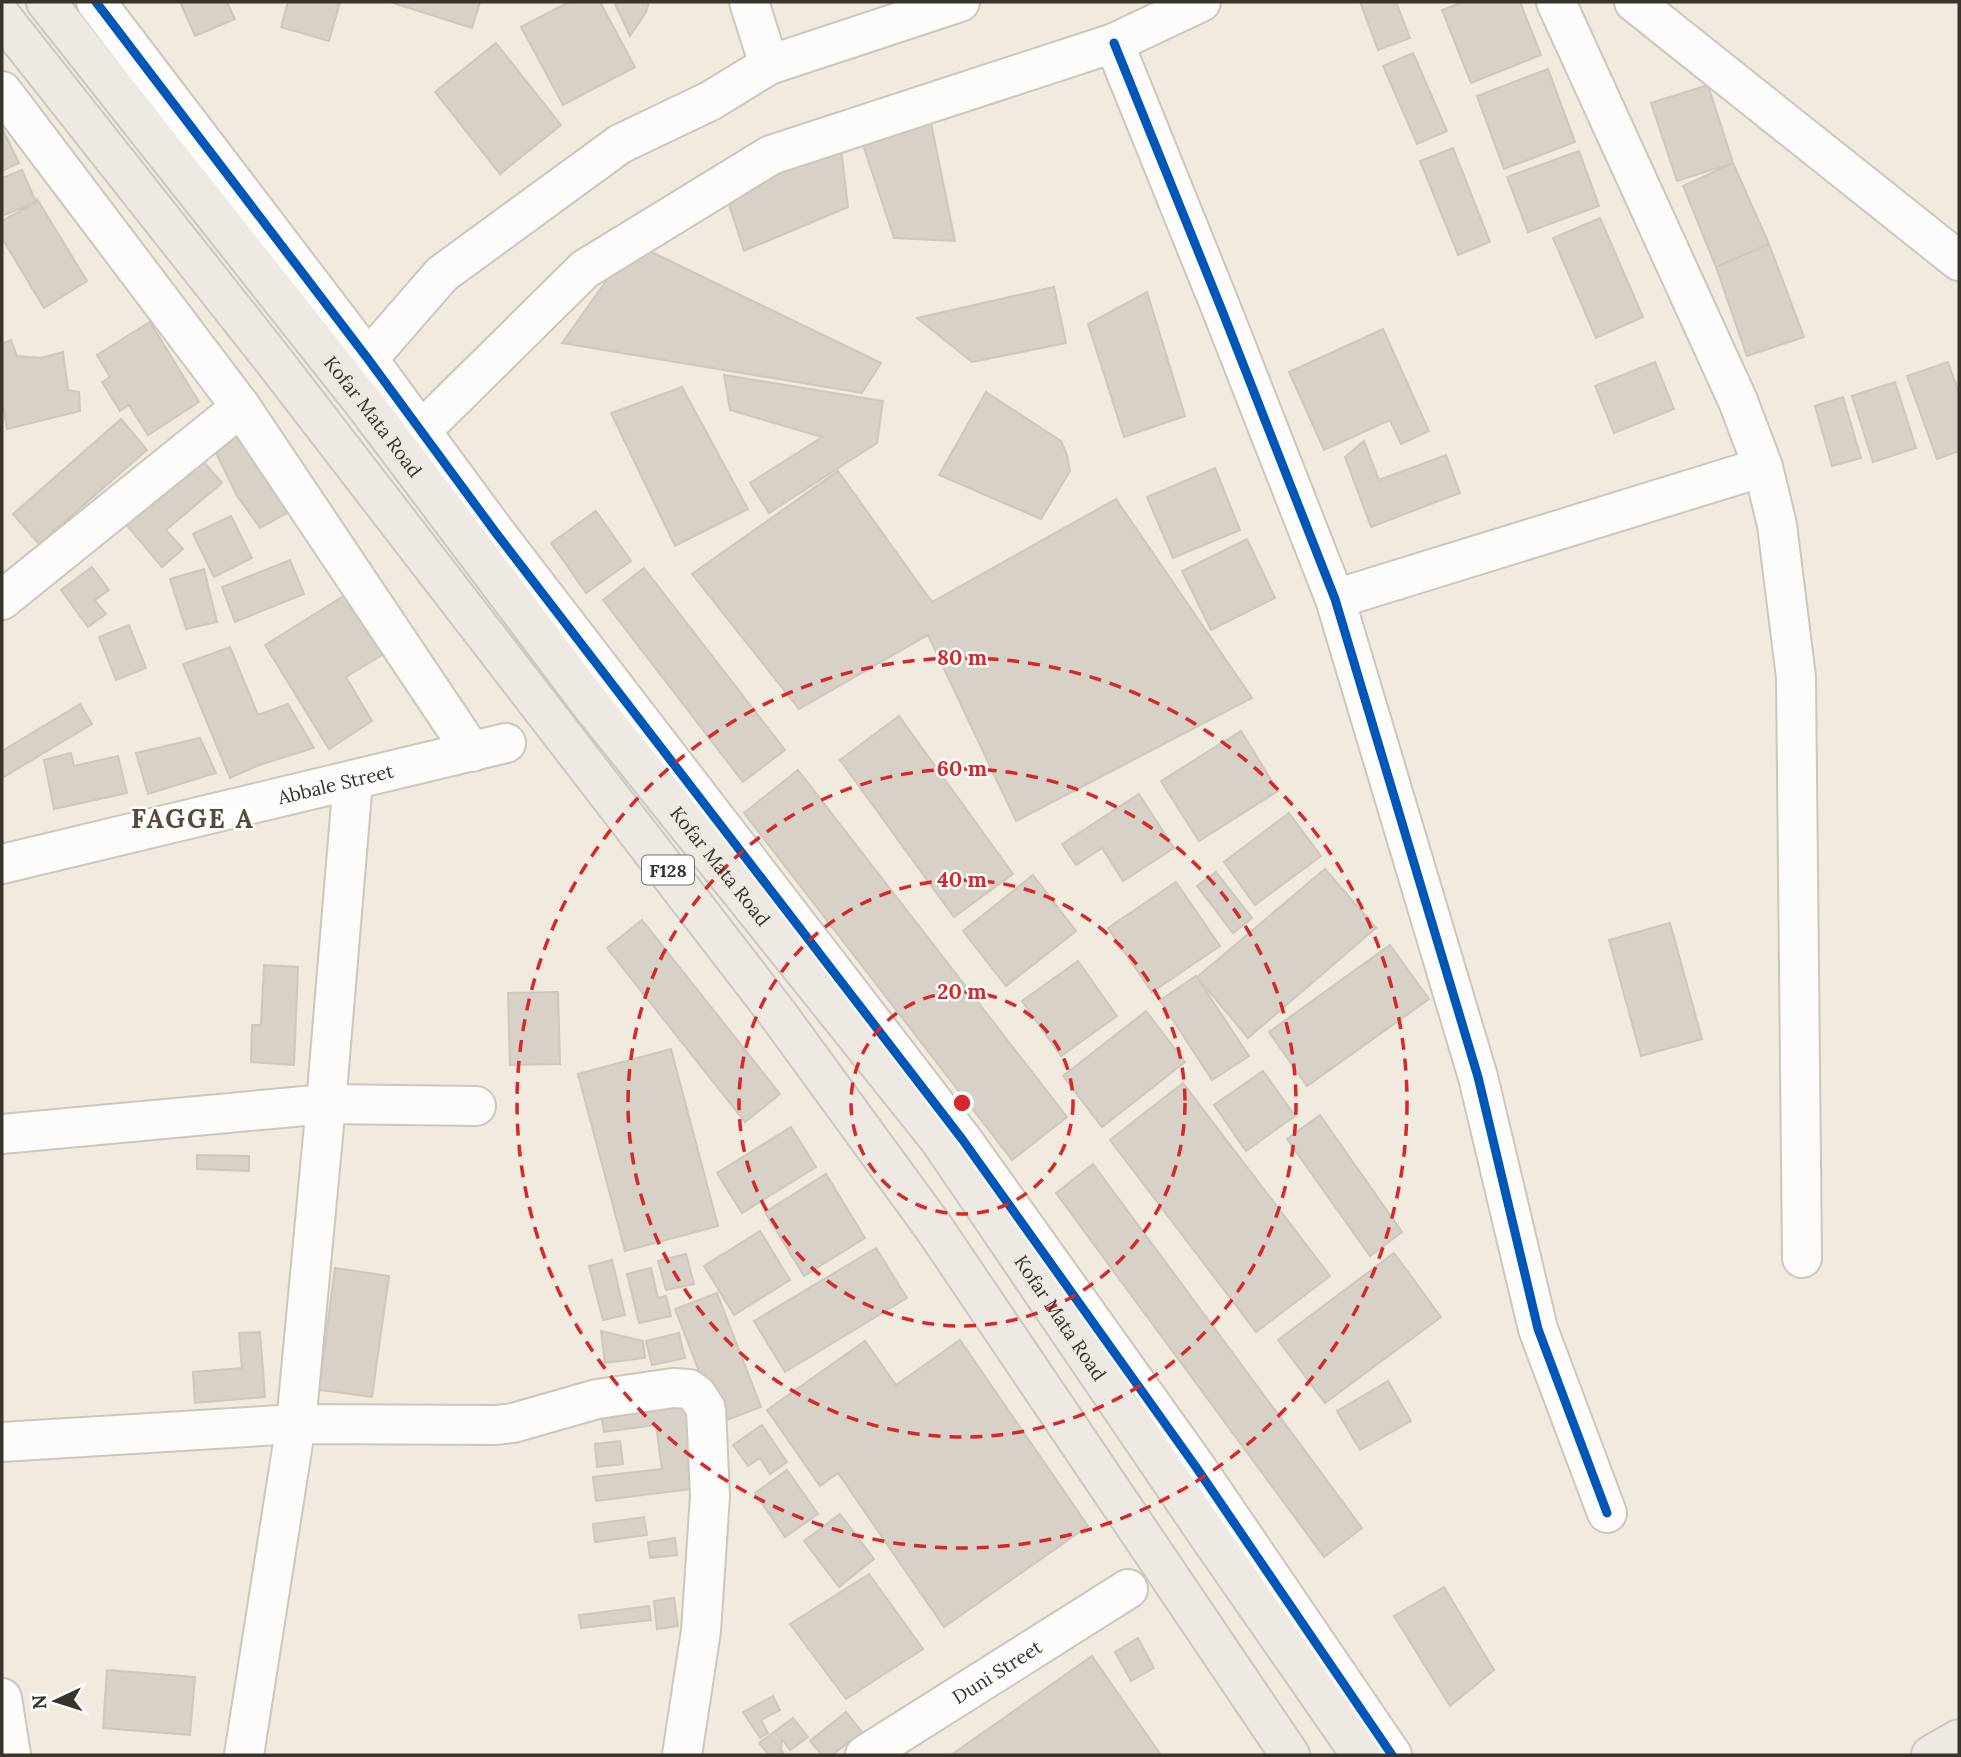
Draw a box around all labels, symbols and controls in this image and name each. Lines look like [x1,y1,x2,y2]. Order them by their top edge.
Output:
street label: Kofar Mata Road [319,351,427,482]
text: 80 m [937,644,987,671]
text: 60 m [937,755,987,782]
street label: Abbale Street [274,758,396,810]
street label: Kofar Mata Road [665,801,775,931]
district label: FAGGE A [131,802,255,835]
road number: F128 [642,856,694,884]
text: 40 m [937,866,987,893]
text: 20 m [937,978,987,1005]
centre of rings [950,1091,974,1115]
street label: Kofar Mata Road [1009,1250,1112,1385]
street label: Duni Street [948,1634,1047,1709]
north arrow [21,1666,91,1736]
text: N [27,1694,52,1710]

